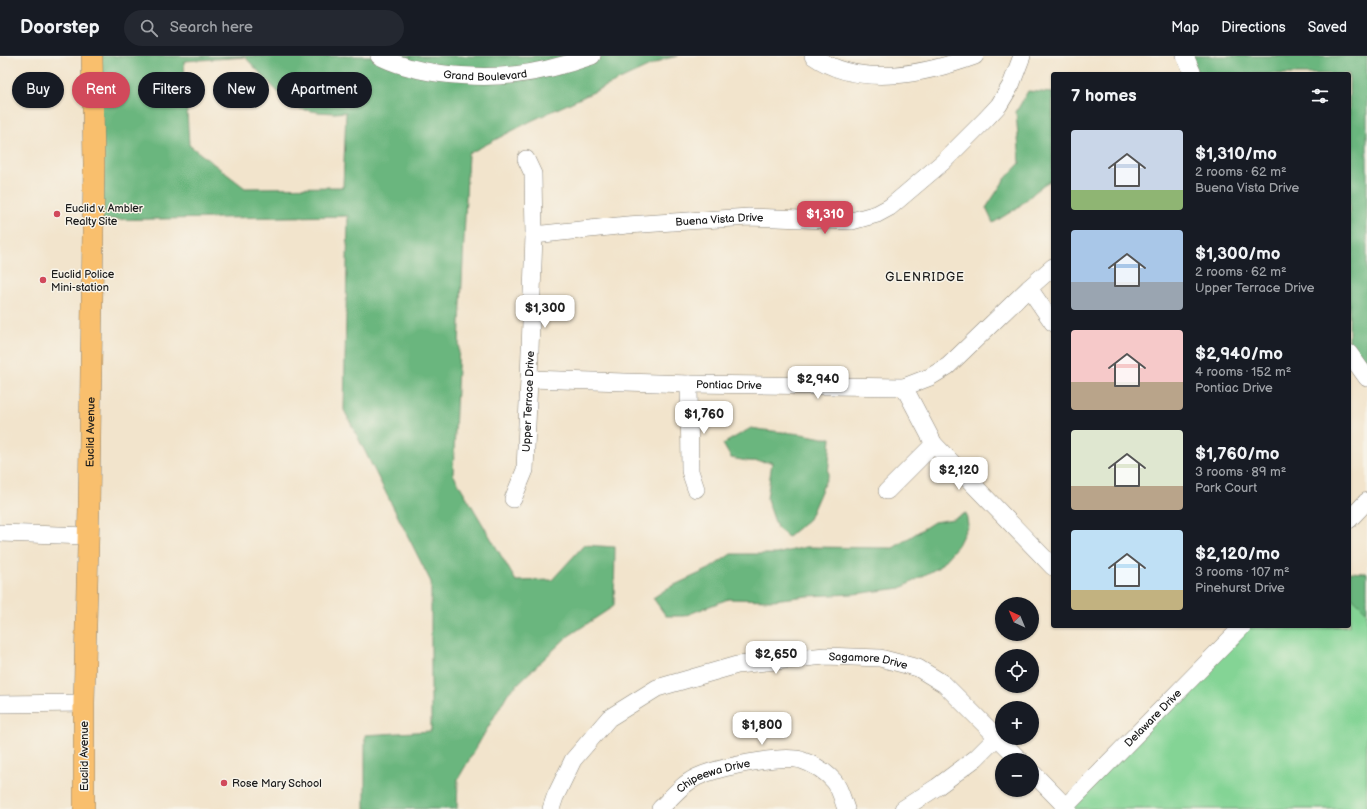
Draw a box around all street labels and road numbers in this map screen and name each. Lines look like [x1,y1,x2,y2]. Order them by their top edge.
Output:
street label: Grand Boulevard [443,67,528,83]
street label: Buena Vista Drive [675,211,764,229]
street label: Upper Terrace Drive [520,350,537,452]
street label: Pontiac Drive [696,378,762,392]
street label: Euclid Avenue [84,396,98,467]
street label: Sagamore Drive [828,650,910,672]
street label: Delaware Drive [1122,686,1185,750]
street label: Euclid Avenue [78,720,91,791]
street label: Chipeewa Drive [674,757,752,796]

